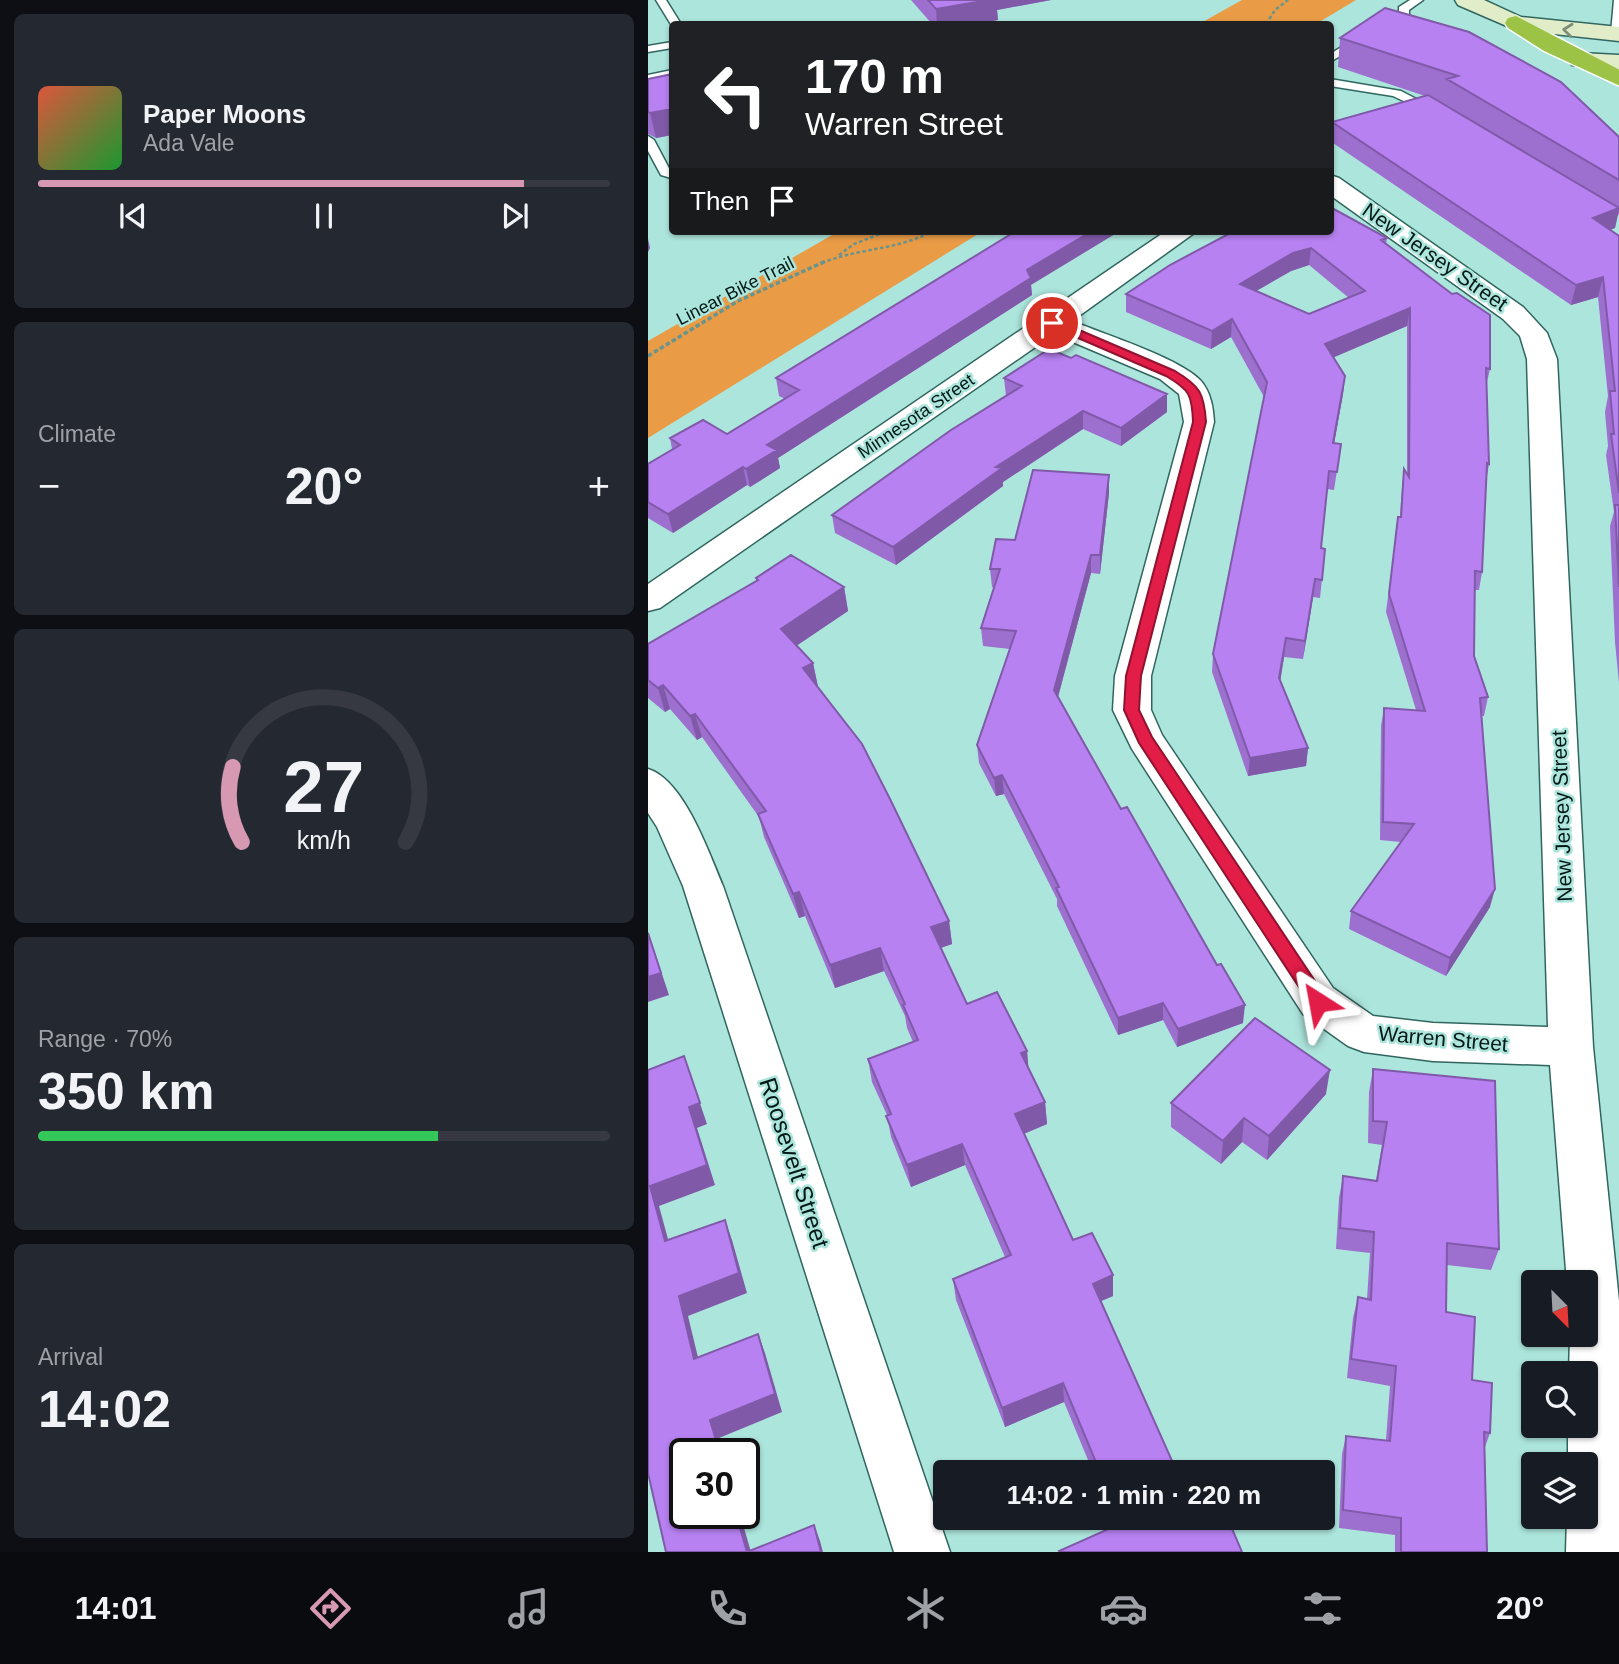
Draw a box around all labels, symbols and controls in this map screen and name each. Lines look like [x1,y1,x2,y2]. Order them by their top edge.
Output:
one-way arrow [1562,23,1573,38]
icon: left [690,49,781,140]
text: 170 m [805,49,944,103]
text: Paper Moons [143,99,306,129]
text: Warren Street [805,106,1003,142]
text: Ada Vale [143,130,235,156]
icon: arrive [763,182,801,220]
text: Then [690,186,749,216]
icon: previous [114,197,152,235]
icon: pause [305,197,343,235]
icon: next [496,197,534,235]
street label: New Jersey Street [1358,198,1512,315]
street label: Linear Bike Trail [673,253,797,329]
pin [1022,293,1082,353]
icon: arrive [1033,304,1071,342]
street label: Minnesota Street [854,370,978,462]
text: Climate [38,421,116,447]
text: 20° [285,457,363,515]
text: − [38,465,60,507]
text: + [588,465,610,507]
street label: New Jersey Street [1547,730,1576,902]
text: 27 [284,746,364,827]
text: km/h [297,826,351,854]
position arrow [1281,965,1355,1039]
street label: Warren Street [1377,1021,1509,1056]
text: Range · 70% [38,1026,172,1052]
text: 350 km [38,1062,214,1120]
street label: Roosevelt Street [754,1074,835,1252]
north arrow [1521,1270,1598,1348]
map controls [1521,1270,1598,1529]
text: Arrival [38,1344,103,1370]
button: search [1521,1361,1598,1438]
text: 14:02 [38,1380,171,1438]
speed limit sign: 30 [669,1438,760,1529]
button: layers [1521,1452,1598,1529]
text: 14:02 · 1 min · 220 m [1007,1480,1261,1510]
icon: directions [306,1584,355,1633]
icon: music [504,1584,553,1633]
icon: phone [703,1584,752,1633]
icon: climate [901,1584,950,1633]
icon: car [1099,1584,1148,1633]
icon: filters [1298,1584,1347,1633]
text: 14:01 [75,1590,157,1626]
text: 20° [1496,1590,1544,1626]

